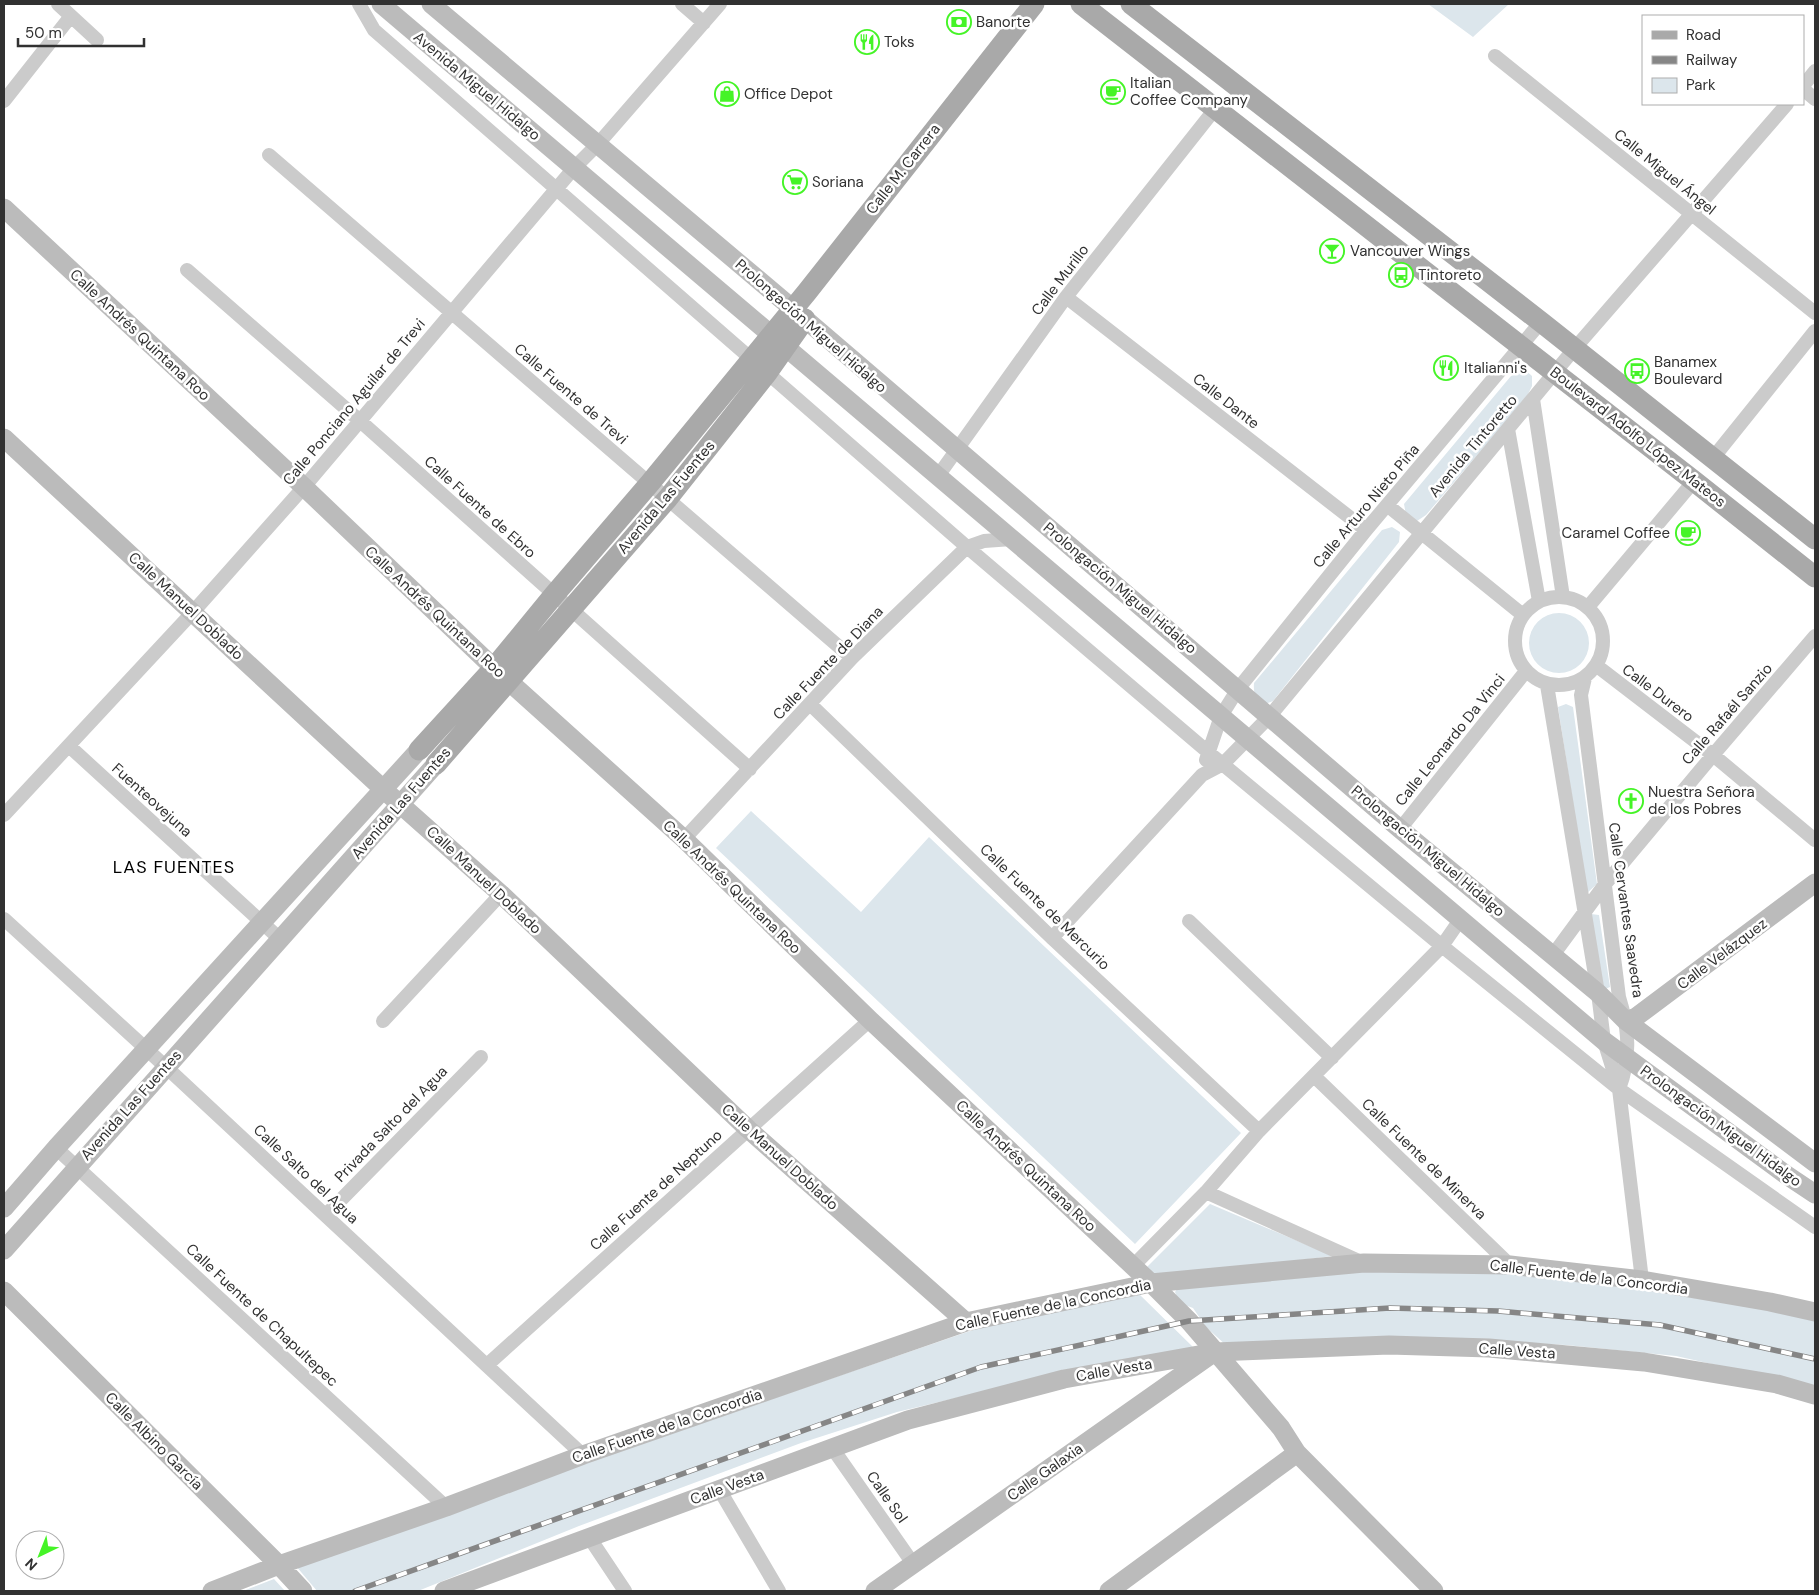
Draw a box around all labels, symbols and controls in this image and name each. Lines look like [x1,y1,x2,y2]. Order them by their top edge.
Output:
bank icon: Banorte [946,9,972,35]
place label: Banorte [976,12,1030,32]
scale bar [18,15,144,47]
legend [1642,15,1804,105]
text: 50 m [25,23,62,43]
text: Road [1686,25,1721,45]
street label: Avenida Miguel Hidalgo [409,27,545,145]
restaurant icon: Toks [854,29,880,55]
place label: Toks [884,32,915,52]
text: Railway [1686,50,1738,70]
place label: Italian Coffee Company [1130,73,1249,110]
text: Park [1686,75,1716,95]
cafe icon: Italian Coffee Company [1100,79,1126,105]
shop icon: Office Depot [714,81,740,107]
place label: Office Depot [744,84,833,104]
street label: Calle M. Carrera [861,120,945,218]
street label: Calle Miguel Ángel [1610,125,1720,219]
supermarket icon: Soriana [782,169,808,195]
place label: Soriana [812,172,864,192]
bar icon: Vancouver Wings [1319,238,1345,264]
street label: Calle Murillo [1027,240,1093,320]
place label: Vancouver Wings [1350,241,1470,261]
street label: Prolongación Miguel Hidalgo [731,255,891,397]
bus stop icon: Tintoreto [1388,262,1414,288]
street label: Calle Andrés Quintana Roo [66,265,214,405]
place label: Tintoreto [1418,265,1481,285]
street label: Calle Ponciano Aguilar de Trevi [278,314,430,490]
street label: Calle Fuente de Trevi [510,339,632,449]
place label: Banamex Boulevard [1654,352,1722,389]
restaurant icon: Italianni's [1433,355,1459,381]
place label: Italianni's [1464,358,1527,378]
bus stop icon: Banamex Boulevard [1624,358,1650,384]
street label: Boulevard Adolfo López Mateos [1546,362,1730,512]
street label: Calle Dante [1189,369,1263,433]
street label: Avenida Tintoretto [1424,390,1522,502]
street label: Avenida Las Fuentes [613,436,719,558]
street label: Calle Arturo Nieto Piña [1308,440,1424,572]
street label: Calle Fuente de Ebro [420,451,540,563]
street label: Prolongación Miguel Hidalgo [1039,518,1201,658]
cafe icon: Caramel Coffee [1675,520,1701,546]
place label: Caramel Coffee [1562,523,1670,543]
street label: Calle Andrés Quintana Roo [361,542,509,682]
street label: Calle Manuel Doblado [124,547,248,665]
street label: Calle Fuente de Diana [768,602,888,724]
street label: Calle Durero [1618,659,1698,727]
street label: Calle Rafaél Sanzio [1677,659,1777,769]
street label: Calle Leonardo Da Vinci [1391,670,1509,810]
street label: Avenida Las Fuentes [347,743,455,863]
street label: Fuenteovejuna [108,759,196,841]
street label: Prolongación Miguel Hidalgo [1347,781,1509,921]
place label: Nuestra Señora de los Pobres [1648,782,1755,819]
church icon: Nuestra Señora de los Pobres [1618,788,1644,814]
street label: Calle Andrés Quintana Roo [659,816,806,958]
street label: Calle Manuel Doblado [422,821,546,939]
street label: Calle Cervantes Saavedra [1604,821,1648,999]
street label: Calle Fuente de Mercurio [976,840,1114,975]
district label: LAS FUENTES [113,855,235,879]
street label: Calle Velázquez [1673,914,1771,994]
street label: Avenida Las Fuentes [76,1046,186,1164]
street label: Prolongación Miguel Hidalgo [1636,1061,1806,1191]
street label: Privada Salto del Agua [330,1062,452,1186]
street label: Calle Fuente de Minerva [1357,1094,1491,1224]
street label: Calle Andrés Quintana Roo [952,1096,1100,1236]
street label: Calle Manuel Doblado [717,1099,843,1215]
street label: Calle Salto del Agua [249,1120,363,1228]
street label: Calle Fuente de Neptuno [585,1125,727,1255]
street label: Calle Fuente de Chapultepec [181,1239,343,1391]
street label: Calle Fuente de la Concordia [1489,1255,1689,1299]
street label: Calle Fuente de la Concordia [953,1274,1153,1336]
street label: Calle Vesta [1478,1338,1556,1364]
street label: Calle Vesta [1074,1353,1154,1387]
street label: Calle Fuente de la Concordia [569,1384,765,1468]
street label: Calle Albino García [101,1388,207,1494]
street label: Calle Galaxia [1003,1438,1087,1506]
street label: Calle Vesta [687,1464,767,1510]
street label: Calle Sol [862,1467,912,1527]
north arrow [15,1530,65,1580]
text: N [21,1554,41,1575]

